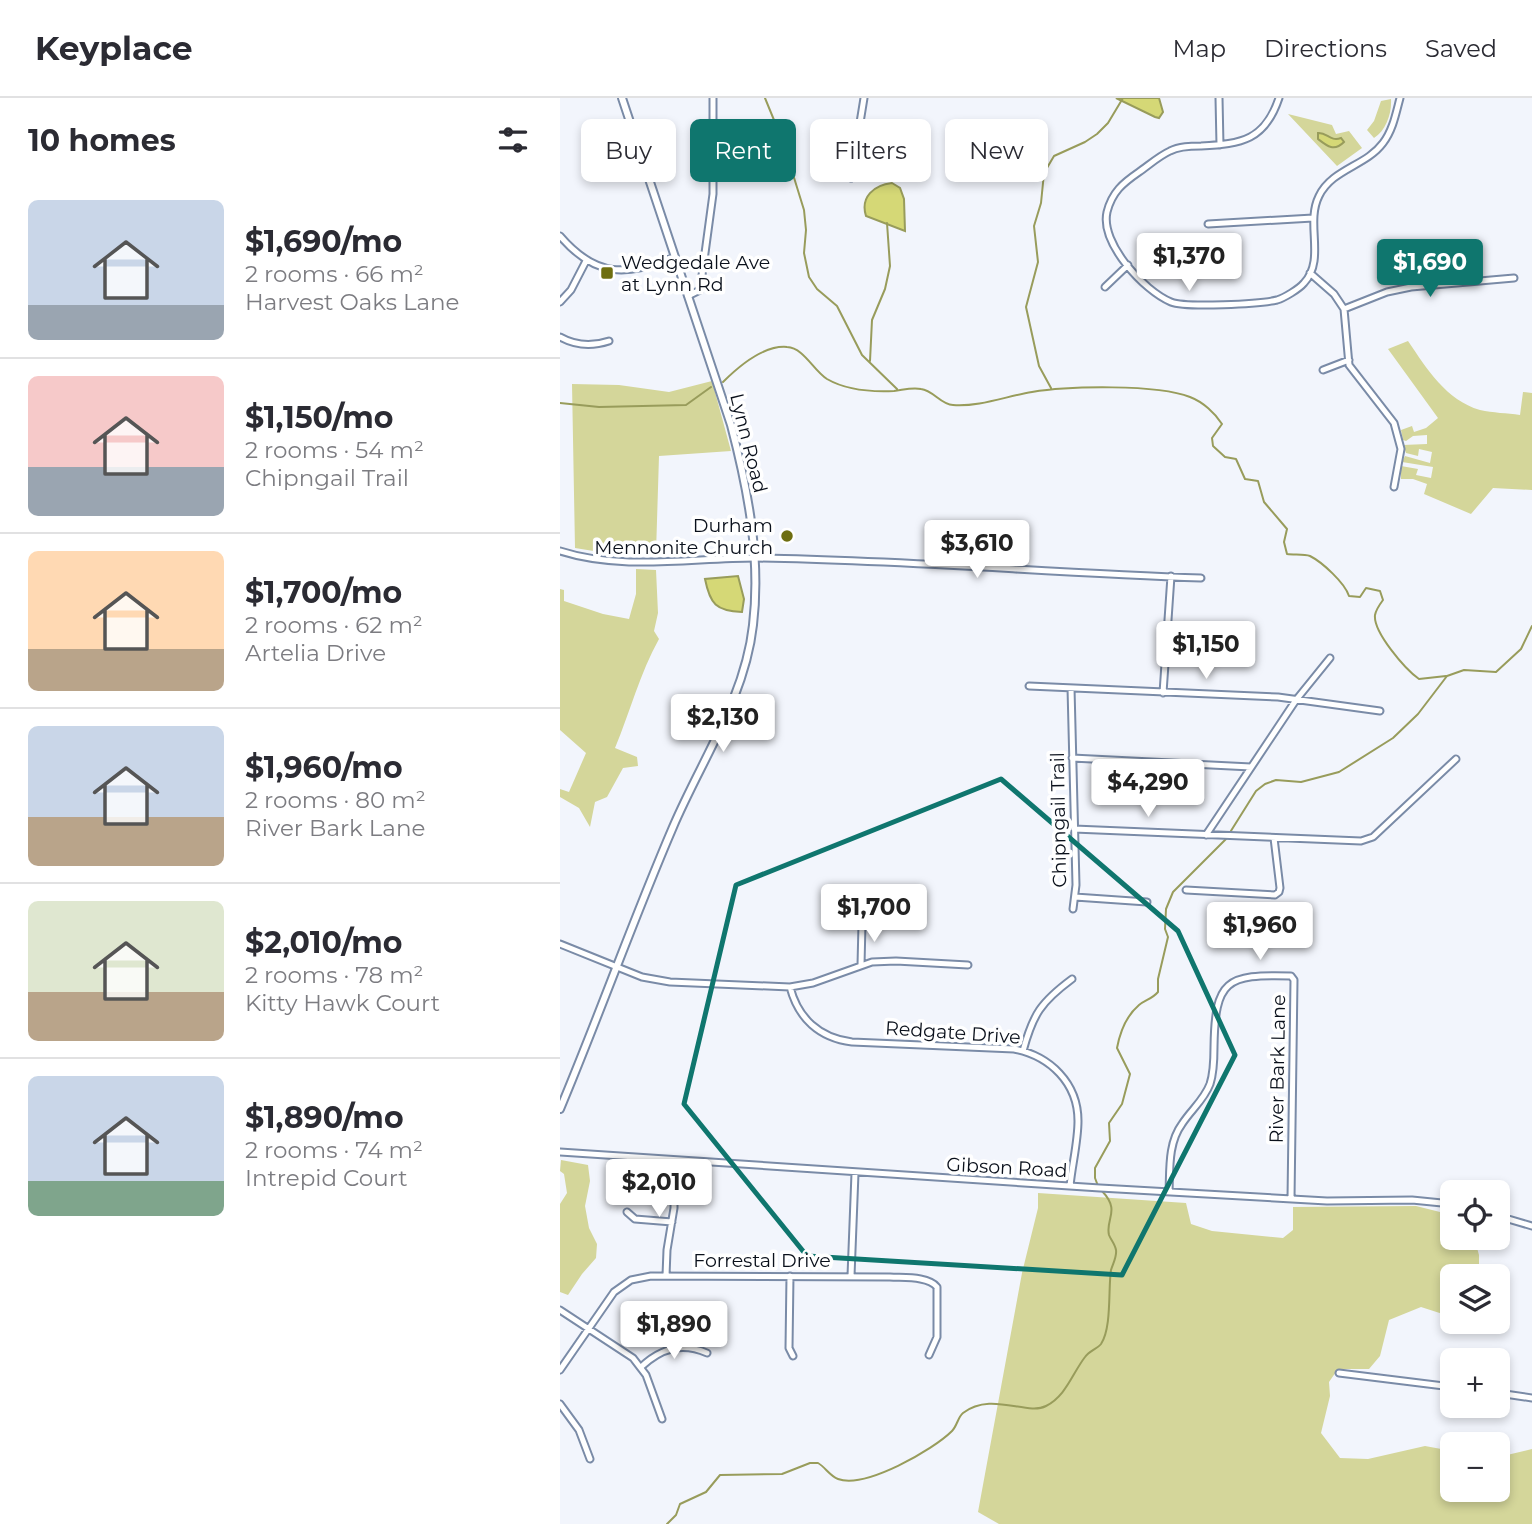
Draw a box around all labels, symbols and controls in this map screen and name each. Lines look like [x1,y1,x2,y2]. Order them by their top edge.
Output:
text: Keyplace [35,28,193,68]
text: Map [1173,34,1226,63]
text: Directions [1264,34,1387,63]
text: Saved [1425,34,1497,63]
chip: Buy [581,119,676,182]
chip: Rent [690,119,796,182]
chip: Filters [810,119,931,182]
chip: New [945,119,1048,182]
icon: filters [494,121,532,159]
text: 10 homes [28,122,176,159]
text: $1,690/mo [245,223,402,260]
icon: home [84,228,168,312]
pin: $1,370 [1132,234,1246,293]
pin: $1,690 [1373,240,1487,299]
text: $1,370 [1153,242,1225,270]
text: $1,690 [1393,248,1467,276]
place label: Wedgedale Ave at Lynn Rd [621,251,770,296]
text: 2 rooms · 66 m² [245,260,424,288]
marker: Wedgedale Ave at Lynn Rd [599,265,615,281]
text: Harvest Oaks Lane [245,288,460,316]
street label: Lynn Road [725,391,772,495]
text: $1,150/mo [245,399,393,436]
icon: home [84,404,168,488]
text: 2 rooms · 54 m² [245,436,424,464]
text: Chipngail Trail [245,464,409,492]
place label: Durham Mennonite Church [594,514,773,559]
pin: $3,610 [920,520,1034,580]
marker: Durham Mennonite Church [779,528,795,544]
text: $3,610 [940,529,1014,557]
text: $1,700/mo [245,574,402,611]
icon: home [84,579,168,663]
text: 2 rooms · 62 m² [245,611,423,639]
pin: $1,150 [1149,622,1263,681]
text: $1,150 [1172,630,1240,658]
text: Artelia Drive [245,639,386,667]
pin: $2,130 [666,694,780,754]
text: $2,130 [687,703,759,731]
text: $1,960/mo [245,749,403,786]
street label: Chipngail Trail [1046,752,1071,888]
icon: home [84,754,168,838]
pin: $4,290 [1091,760,1205,819]
text: $4,290 [1107,768,1189,796]
text: 2 rooms · 80 m² [245,786,426,814]
text: River Bark Lane [245,814,425,842]
pin: $1,700 [817,884,931,944]
text: $1,700 [837,893,911,921]
pin: $1,960 [1203,902,1317,962]
text: $1,960 [1223,911,1297,939]
text: $2,010/mo [245,924,402,961]
icon: home [84,929,168,1013]
text: 2 rooms · 78 m² [245,961,423,989]
text: Kitty Hawk Court [245,989,440,1017]
street label: River Bark Lane [1265,994,1290,1144]
street label: Redgate Drive [884,1016,1022,1049]
text: $1,890/mo [245,1099,404,1136]
icon: home [84,1104,168,1188]
text: 2 rooms · 74 m² [245,1136,423,1164]
street label: Gibson Road [946,1153,1068,1182]
pin: $2,010 [602,1160,716,1219]
text: Intrepid Court [245,1164,408,1192]
text: $2,010 [622,1168,696,1196]
map controls [1440,1180,1510,1502]
button: locate [1440,1180,1510,1250]
street label: Forrestal Drive [693,1249,831,1272]
button: layers [1440,1264,1510,1334]
pin: $1,890 [617,1302,731,1361]
text: $1,890 [636,1310,712,1338]
button: + [1440,1348,1510,1418]
button: − [1440,1432,1510,1502]

